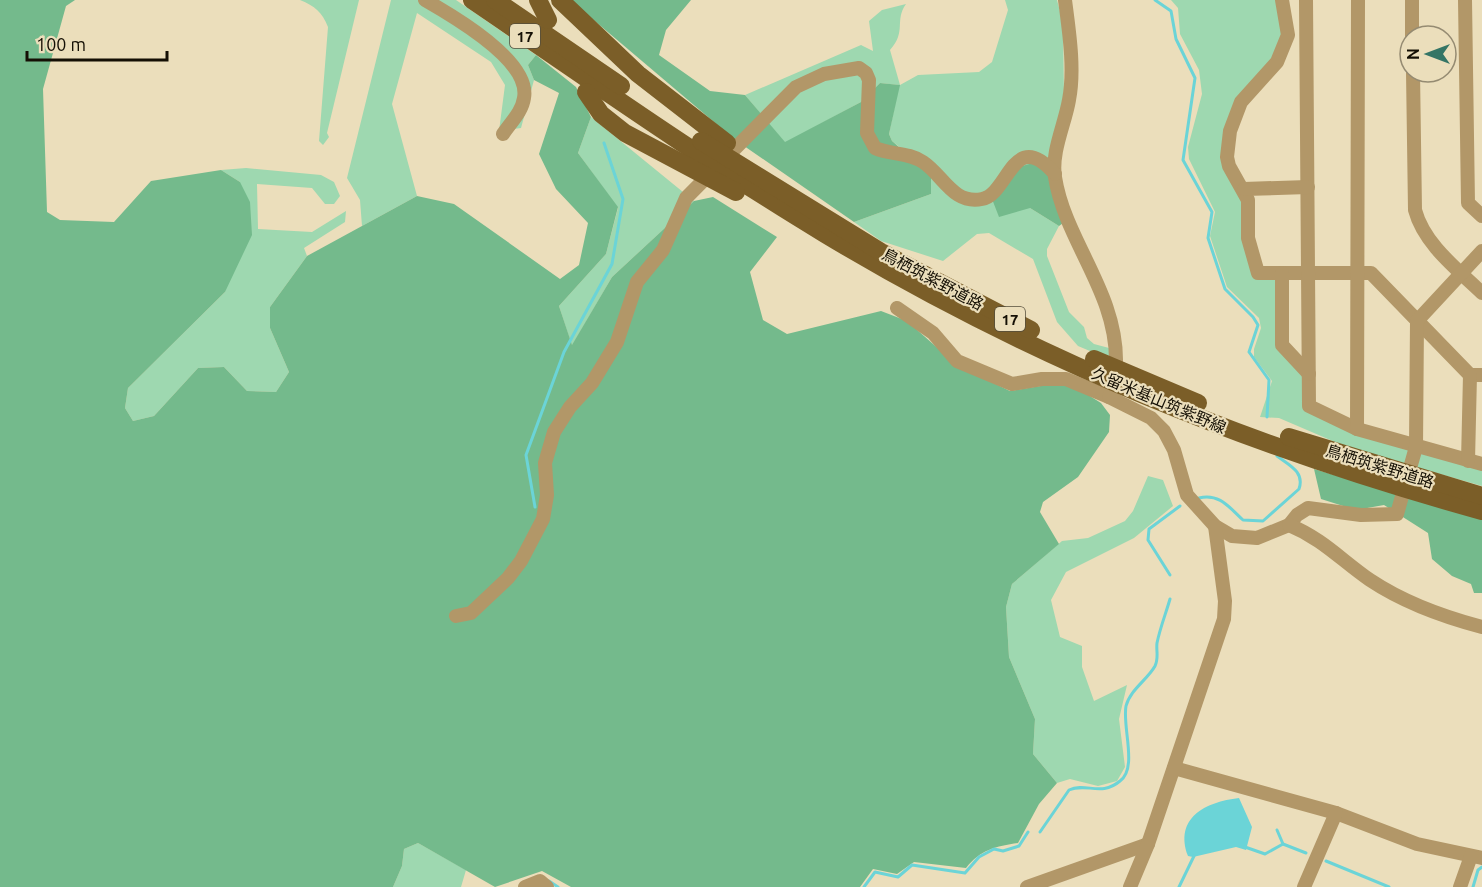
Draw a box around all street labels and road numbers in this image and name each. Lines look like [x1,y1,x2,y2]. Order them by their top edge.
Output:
road number: 17 [510,24,540,48]
street label: 鳥栖筑紫野道路 [879,245,987,313]
road number: 17 [995,307,1025,331]
street label: 久留米基山筑紫野線 [1089,364,1229,436]
street label: 鳥栖筑紫野道路 [1324,441,1436,491]

